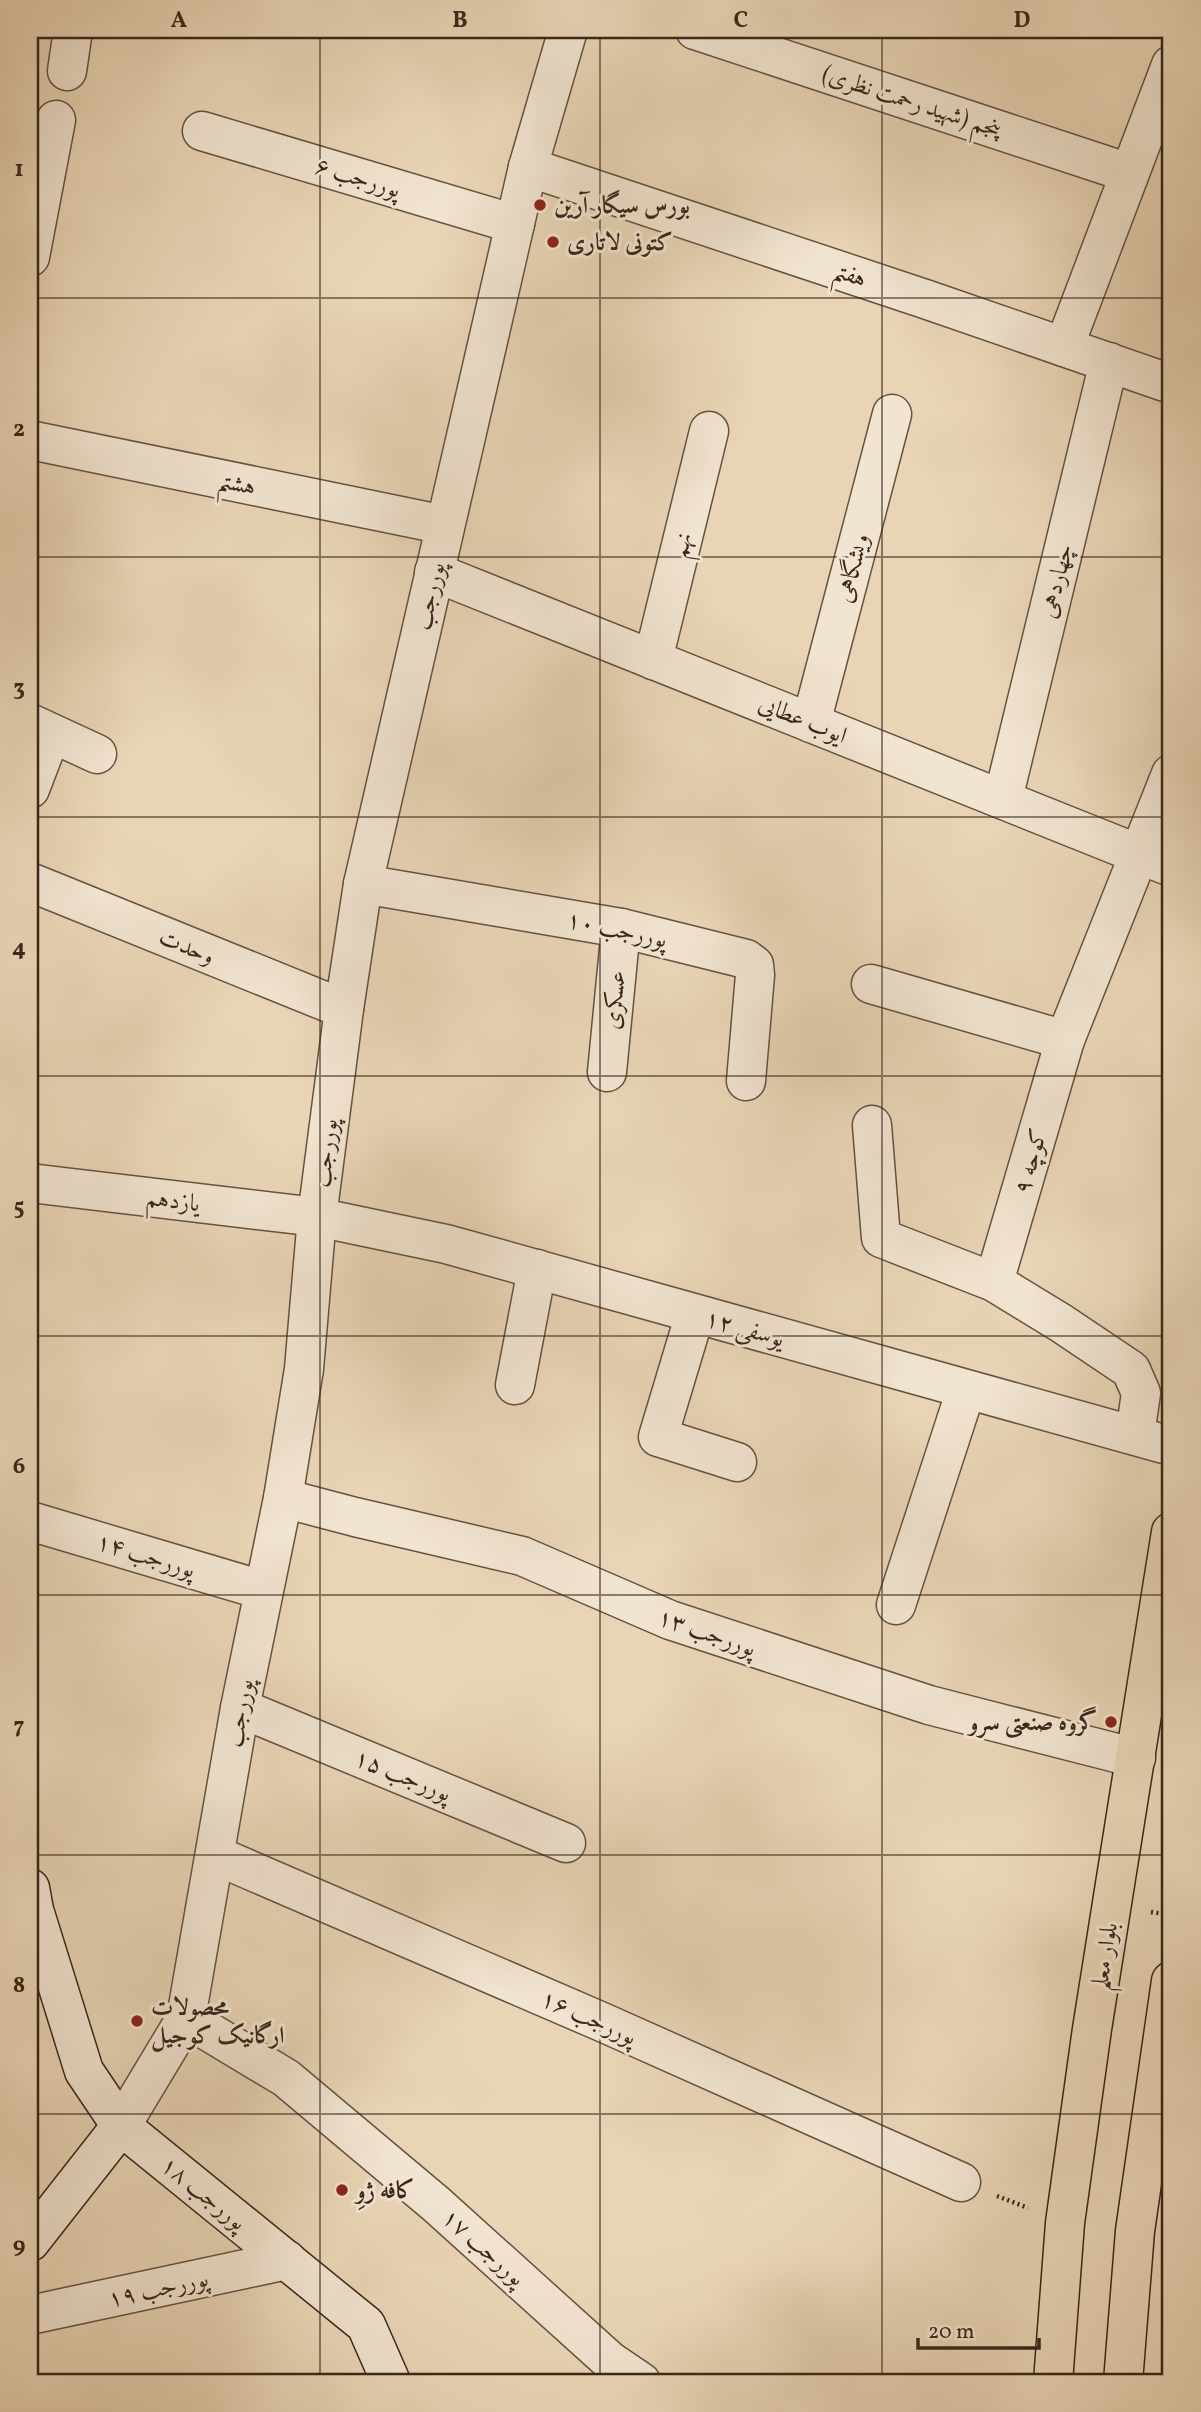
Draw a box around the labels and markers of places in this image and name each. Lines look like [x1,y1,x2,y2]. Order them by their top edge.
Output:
place label: بورس سیگار آرین [554,189,690,224]
marker: بورس سیگار آرین [532,197,548,213]
place label: کتونی لاتاری [567,227,673,261]
marker: کتونی لاتاری [545,234,561,250]
place label: گروه صنعتی سرو [966,1706,1097,1741]
marker: گروه صنعتی سرو [1103,1714,1119,1730]
place label: محصولات ارگانیک کوجیل [151,1992,285,2054]
marker: محصولات ارگانیک کوجیل [129,2013,145,2029]
place label: کافه ژوِ [353,2175,415,2210]
marker: کافه ژوِ [334,2182,350,2198]

